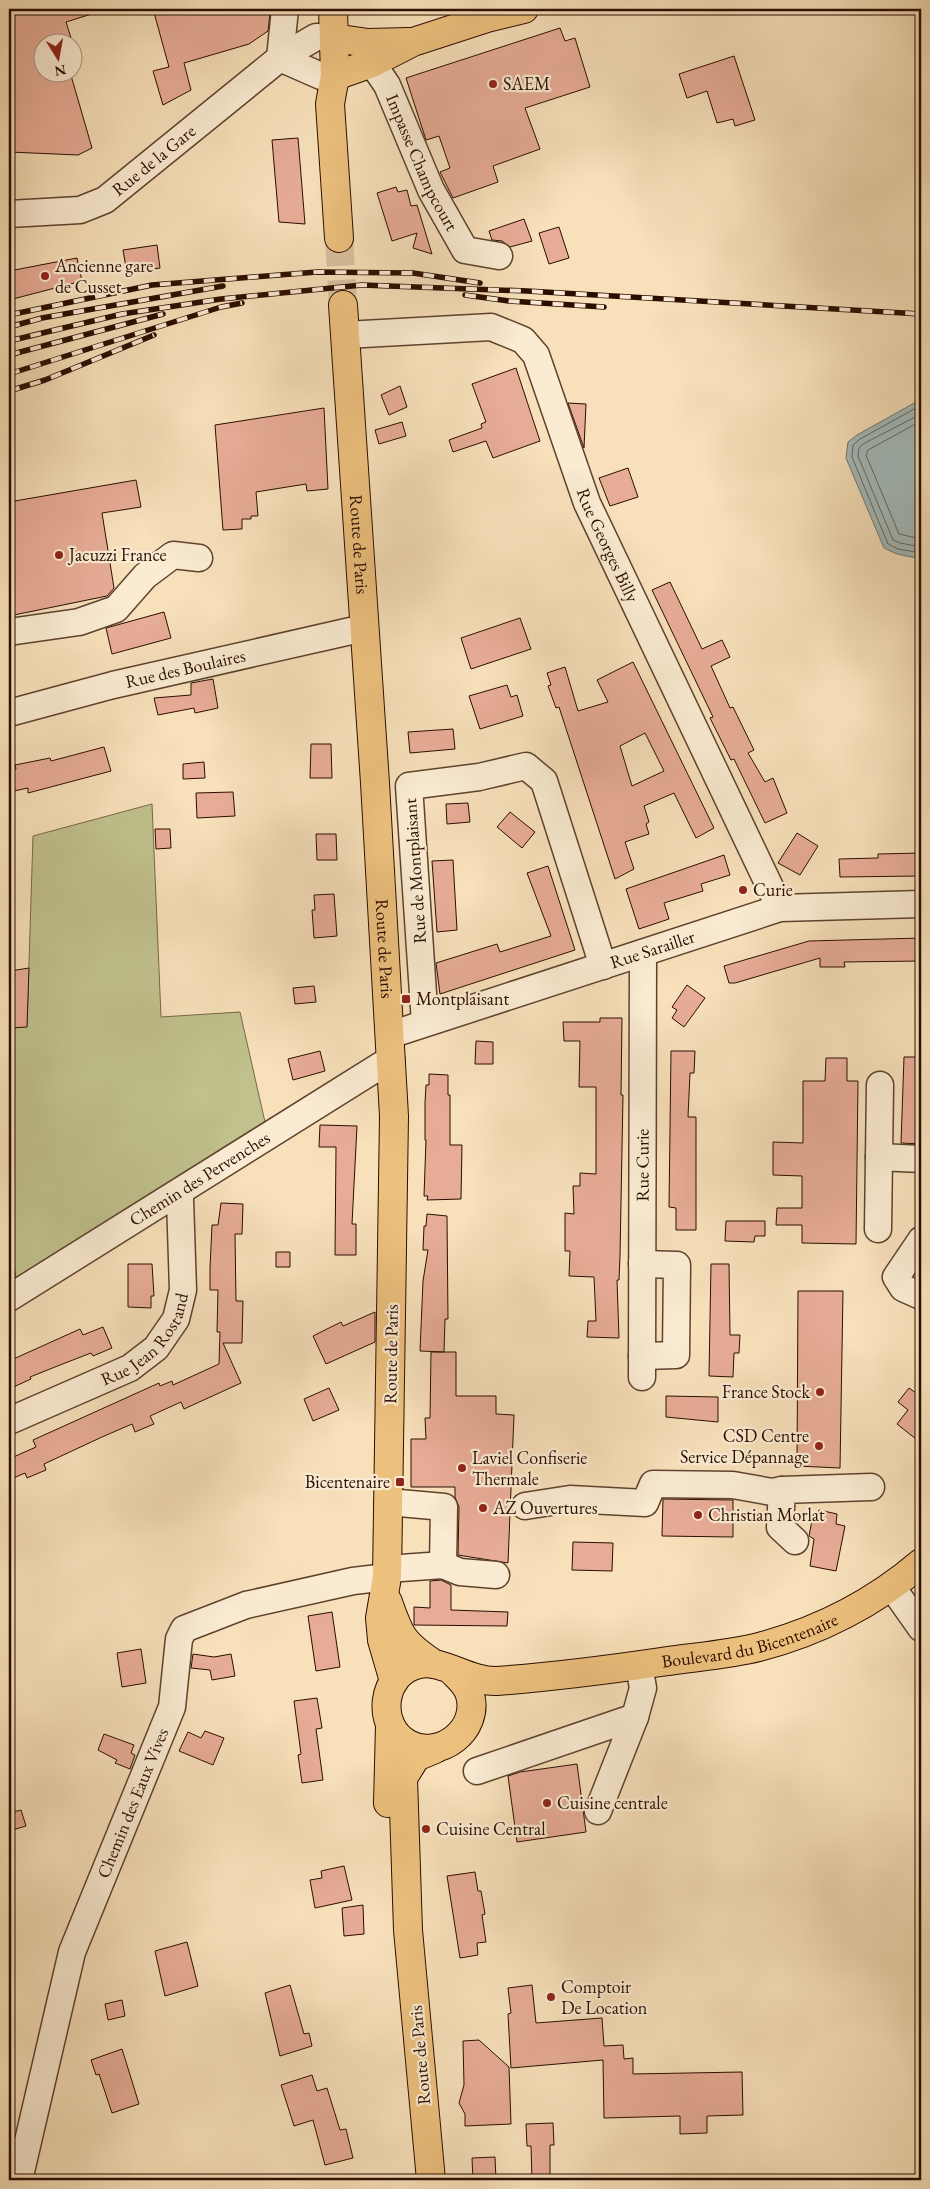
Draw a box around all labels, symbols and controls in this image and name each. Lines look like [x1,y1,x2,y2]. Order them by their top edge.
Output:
north arrow [32,32,82,82]
text: N [53,61,68,81]
place label: SAEM [503,72,550,95]
marker: SAEM [487,78,499,90]
street label: Impasse Champcourt [381,90,464,235]
street label: Rue de la Gare [107,119,200,201]
place label: Ancienne gare de Cusset [54,254,153,298]
marker: Ancienne gare de Cusset [39,270,51,282]
street label: Rue Georges Billy [572,485,645,606]
street label: Route de Paris [345,494,374,595]
place label: Jacuzzi France [67,543,167,566]
marker: Jacuzzi France [53,549,65,561]
street label: Rue des Boulaires [123,643,248,693]
street label: Rue de Montplaisant [398,797,431,945]
place label: Curie [753,878,793,901]
marker: Curie [737,884,749,896]
street label: Route de Paris [371,898,399,999]
street label: Rue Sarailler [607,925,698,974]
place label: Montplaisant [416,987,509,1010]
marker: Montplaisant [400,993,412,1005]
street label: Chemin des Pervenches [125,1125,274,1231]
street label: Rue Curie [630,1129,654,1201]
street label: Rue Jean Rostand [97,1289,193,1390]
street label: Route de Paris [378,1304,403,1404]
place label: France Stock [722,1380,811,1403]
marker: France Stock [814,1386,826,1398]
place label: CSD Centre Service Dépannage [680,1424,809,1468]
marker: CSD Centre Service Dépannage [813,1440,825,1452]
place label: Laviel Confiserie Thermale [472,1446,587,1490]
marker: Laviel Confiserie Thermale [456,1462,468,1474]
place label: Bicentenaire [305,1470,390,1493]
marker: Bicentenaire [394,1476,406,1488]
place label: AZ Ouvertures [492,1496,598,1519]
marker: AZ Ouvertures [477,1502,489,1514]
place label: Christian Morlat [708,1503,825,1526]
marker: Christian Morlat [692,1509,704,1521]
street label: Boulevard du Bicentenaire [660,1607,842,1673]
street label: Chemin des Eaux Vives [91,1724,173,1881]
place label: Cuisine centrale [557,1791,668,1814]
marker: Cuisine centrale [541,1797,553,1809]
place label: Cuisine Central [436,1817,546,1840]
marker: Cuisine Central [420,1823,432,1835]
place label: Comptoir De Location [561,1975,648,2019]
marker: Comptoir De Location [545,1991,557,2003]
street label: Route de Paris [404,2004,435,2106]

